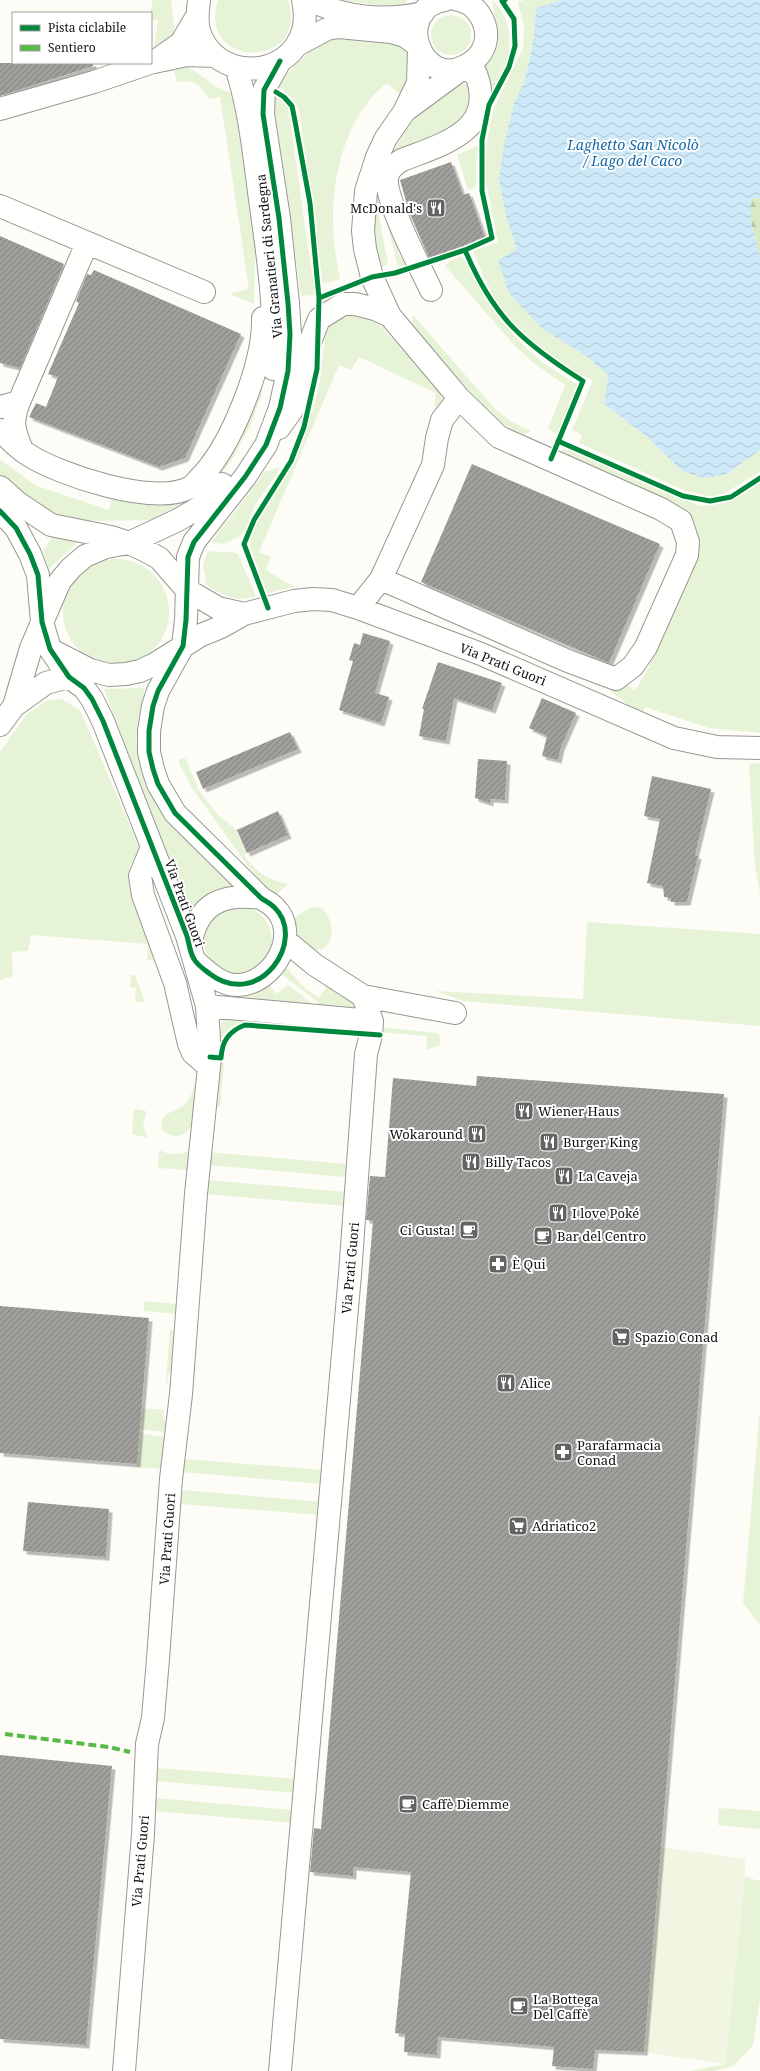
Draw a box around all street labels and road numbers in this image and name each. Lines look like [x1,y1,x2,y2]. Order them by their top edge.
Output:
street label: Via Granatieri di Sardegna [251,173,287,339]
street label: Via Prati Guori [457,638,549,690]
street label: Via Prati Guori [161,857,209,949]
street label: Via Prati Guori [337,1221,363,1315]
street label: Via Prati Guori [155,1492,179,1586]
street label: Via Prati Guori [127,1814,153,1908]

